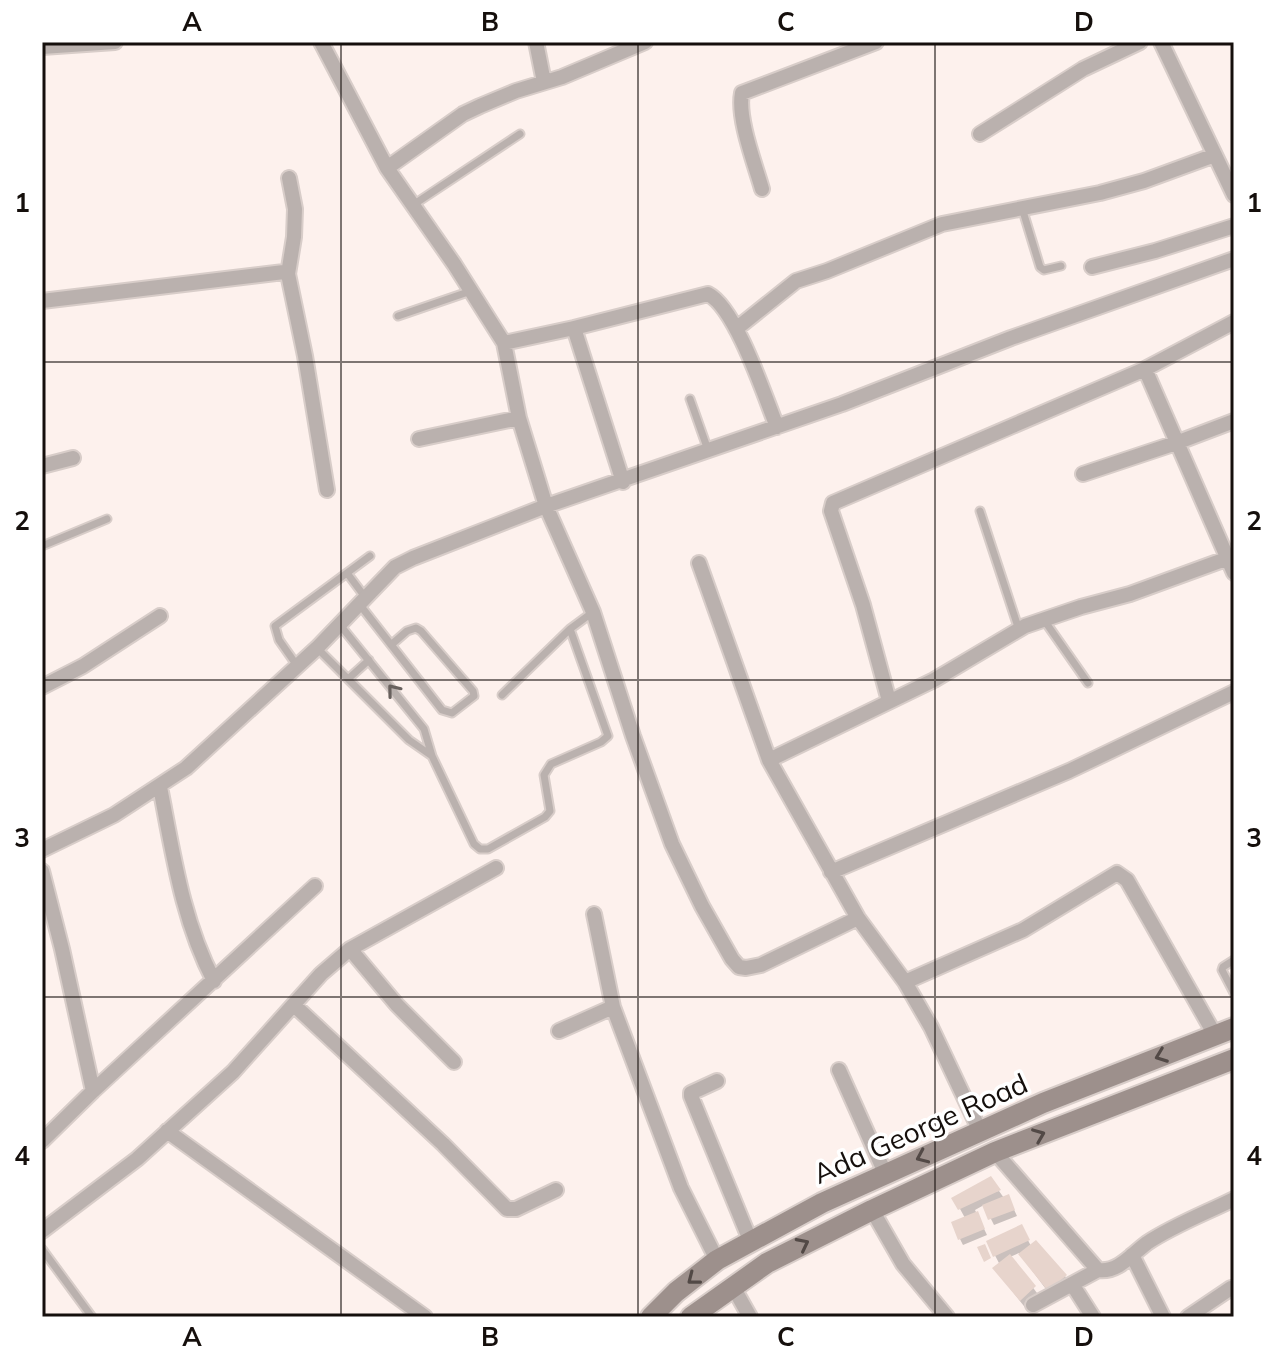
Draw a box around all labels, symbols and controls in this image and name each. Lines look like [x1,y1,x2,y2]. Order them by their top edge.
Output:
text: A [182,5,202,38]
text: B [481,5,499,38]
text: C [777,5,795,38]
text: D [1074,5,1094,38]
text: 1 [14,186,30,219]
text: 1 [1246,186,1262,219]
text: 2 [14,504,30,537]
text: 2 [1246,504,1262,537]
one-way arrow [388,685,403,699]
text: 3 [14,821,30,854]
text: 3 [1246,821,1262,854]
one-way arrow [1155,1046,1169,1063]
street label: Ada George Road [807,1065,1033,1191]
one-way arrow [1031,1128,1045,1144]
text: 4 [14,1139,30,1172]
text: 4 [1246,1139,1262,1172]
one-way arrow [916,1147,930,1163]
one-way arrow [794,1239,809,1254]
one-way arrow [688,1269,702,1284]
text: A [182,1320,202,1353]
text: B [481,1320,499,1353]
text: C [777,1320,795,1353]
text: D [1074,1320,1094,1353]

